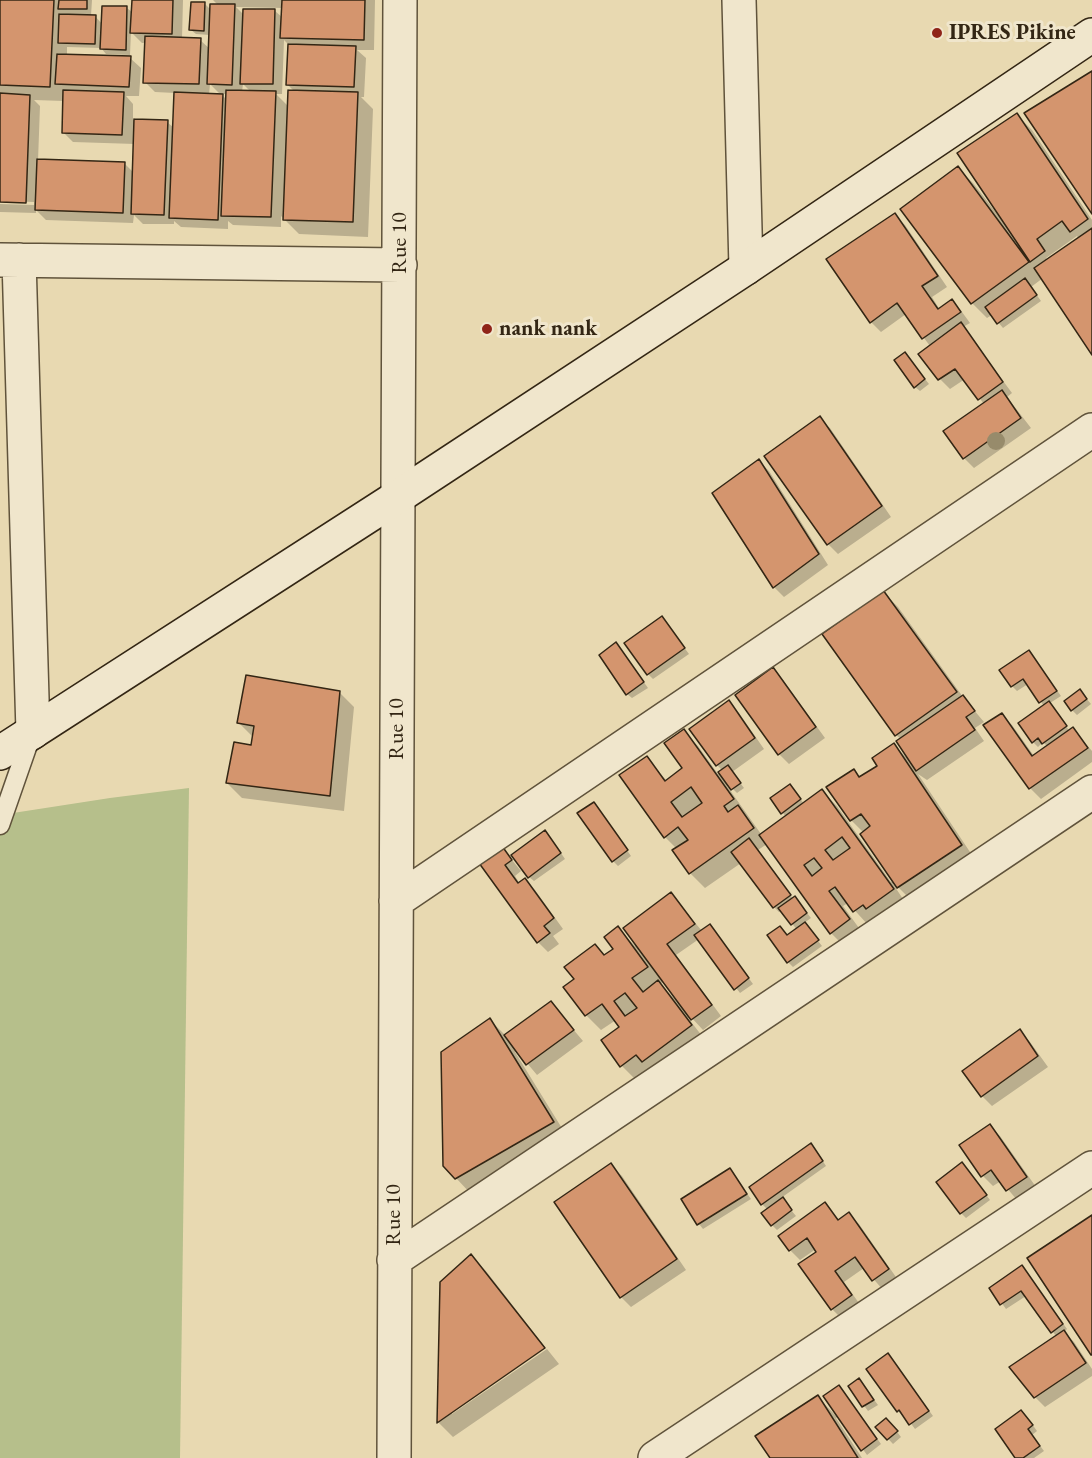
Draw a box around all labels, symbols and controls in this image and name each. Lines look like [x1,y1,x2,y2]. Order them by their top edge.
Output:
place label: IPRES Pikine [949,20,1076,46]
marker: IPRES Pikine [930,26,944,40]
street label: Rue 10 [387,212,413,274]
place label: nank nank [499,316,597,342]
marker: nank nank [480,322,494,336]
street label: Rue 10 [384,698,410,760]
street label: Rue 10 [381,1184,407,1246]

